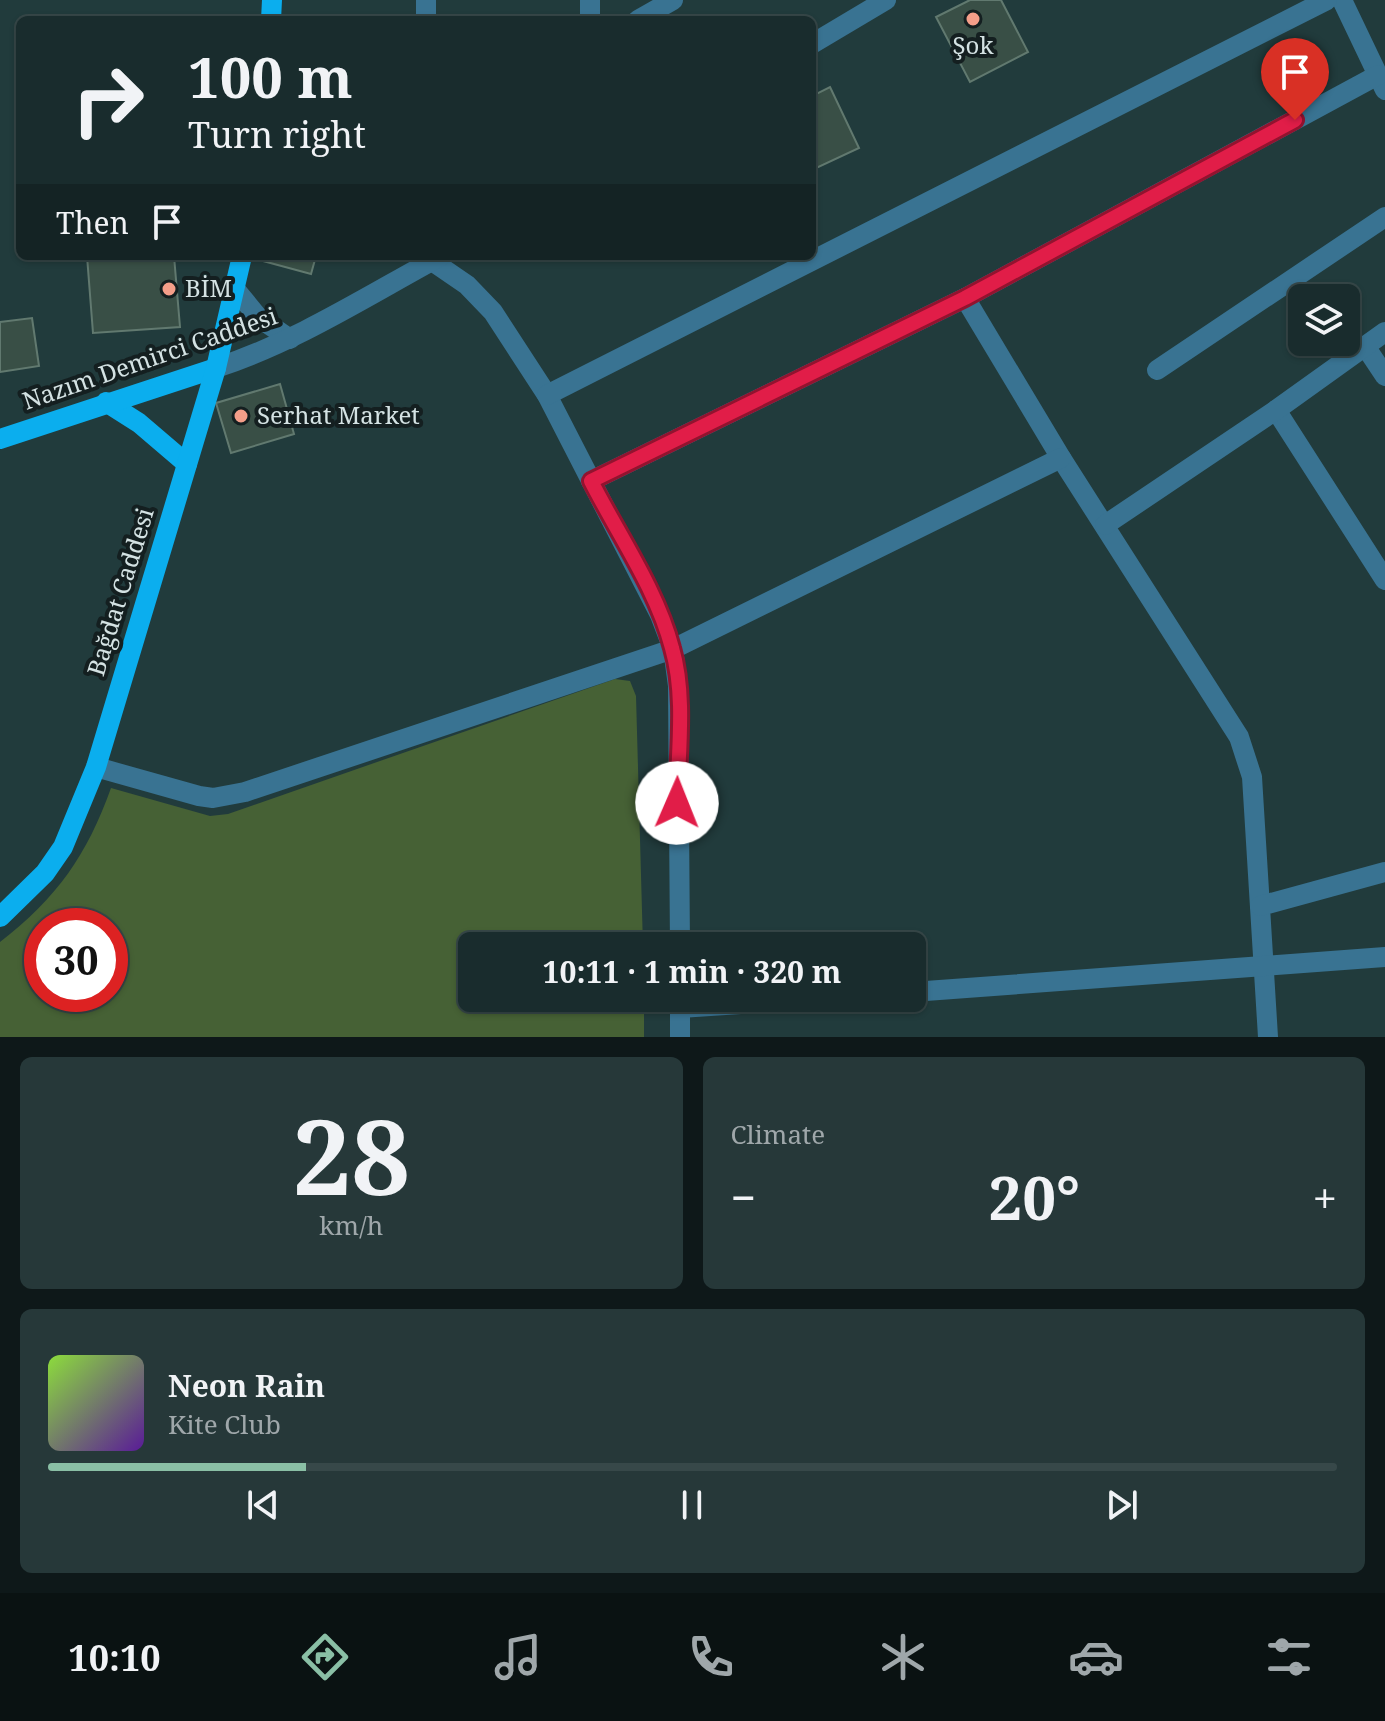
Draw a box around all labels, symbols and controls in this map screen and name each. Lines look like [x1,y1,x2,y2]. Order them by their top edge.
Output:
marker: Şok [964,10,982,28]
place label: Şok [953,28,994,61]
text: 100 m [188,38,353,114]
pin [1261,38,1329,120]
icon: right [56,48,160,152]
icon: arrive [1273,50,1317,94]
text: Turn right [188,110,366,159]
icon: arrive [145,200,189,244]
text: Then [56,202,129,243]
place label: BİM [185,271,232,304]
marker: BİM [160,280,178,298]
map controls [1288,284,1360,356]
button: layers [1288,284,1360,356]
street label: Nazım Demirci Caddesi [18,298,282,417]
place label: Serhat Market [257,398,420,431]
marker: Serhat Market [232,407,250,425]
street label: Bağdat Caddesi [78,503,161,680]
position arrow [635,761,719,845]
speed limit sign: 30 [24,908,128,1012]
text: 10:11 · 1 min · 320 m [543,951,841,992]
text: 28 [292,1084,410,1225]
text: Climate [731,1116,825,1152]
text: 20° [988,1156,1080,1238]
text: − [731,1167,756,1227]
text: + [1312,1167,1337,1227]
text: km/h [319,1207,383,1243]
text: Neon Rain [168,1365,325,1406]
text: Kite Club [168,1406,281,1442]
icon: previous [241,1483,285,1527]
icon: pause [670,1483,714,1527]
icon: next [1100,1483,1144,1527]
icon: directions [297,1629,353,1685]
icon: music [490,1629,546,1685]
icon: phone [683,1629,739,1685]
icon: climate [875,1629,931,1685]
icon: car [1068,1629,1124,1685]
icon: filters [1261,1629,1317,1685]
text: 10:10 [68,1633,161,1682]

